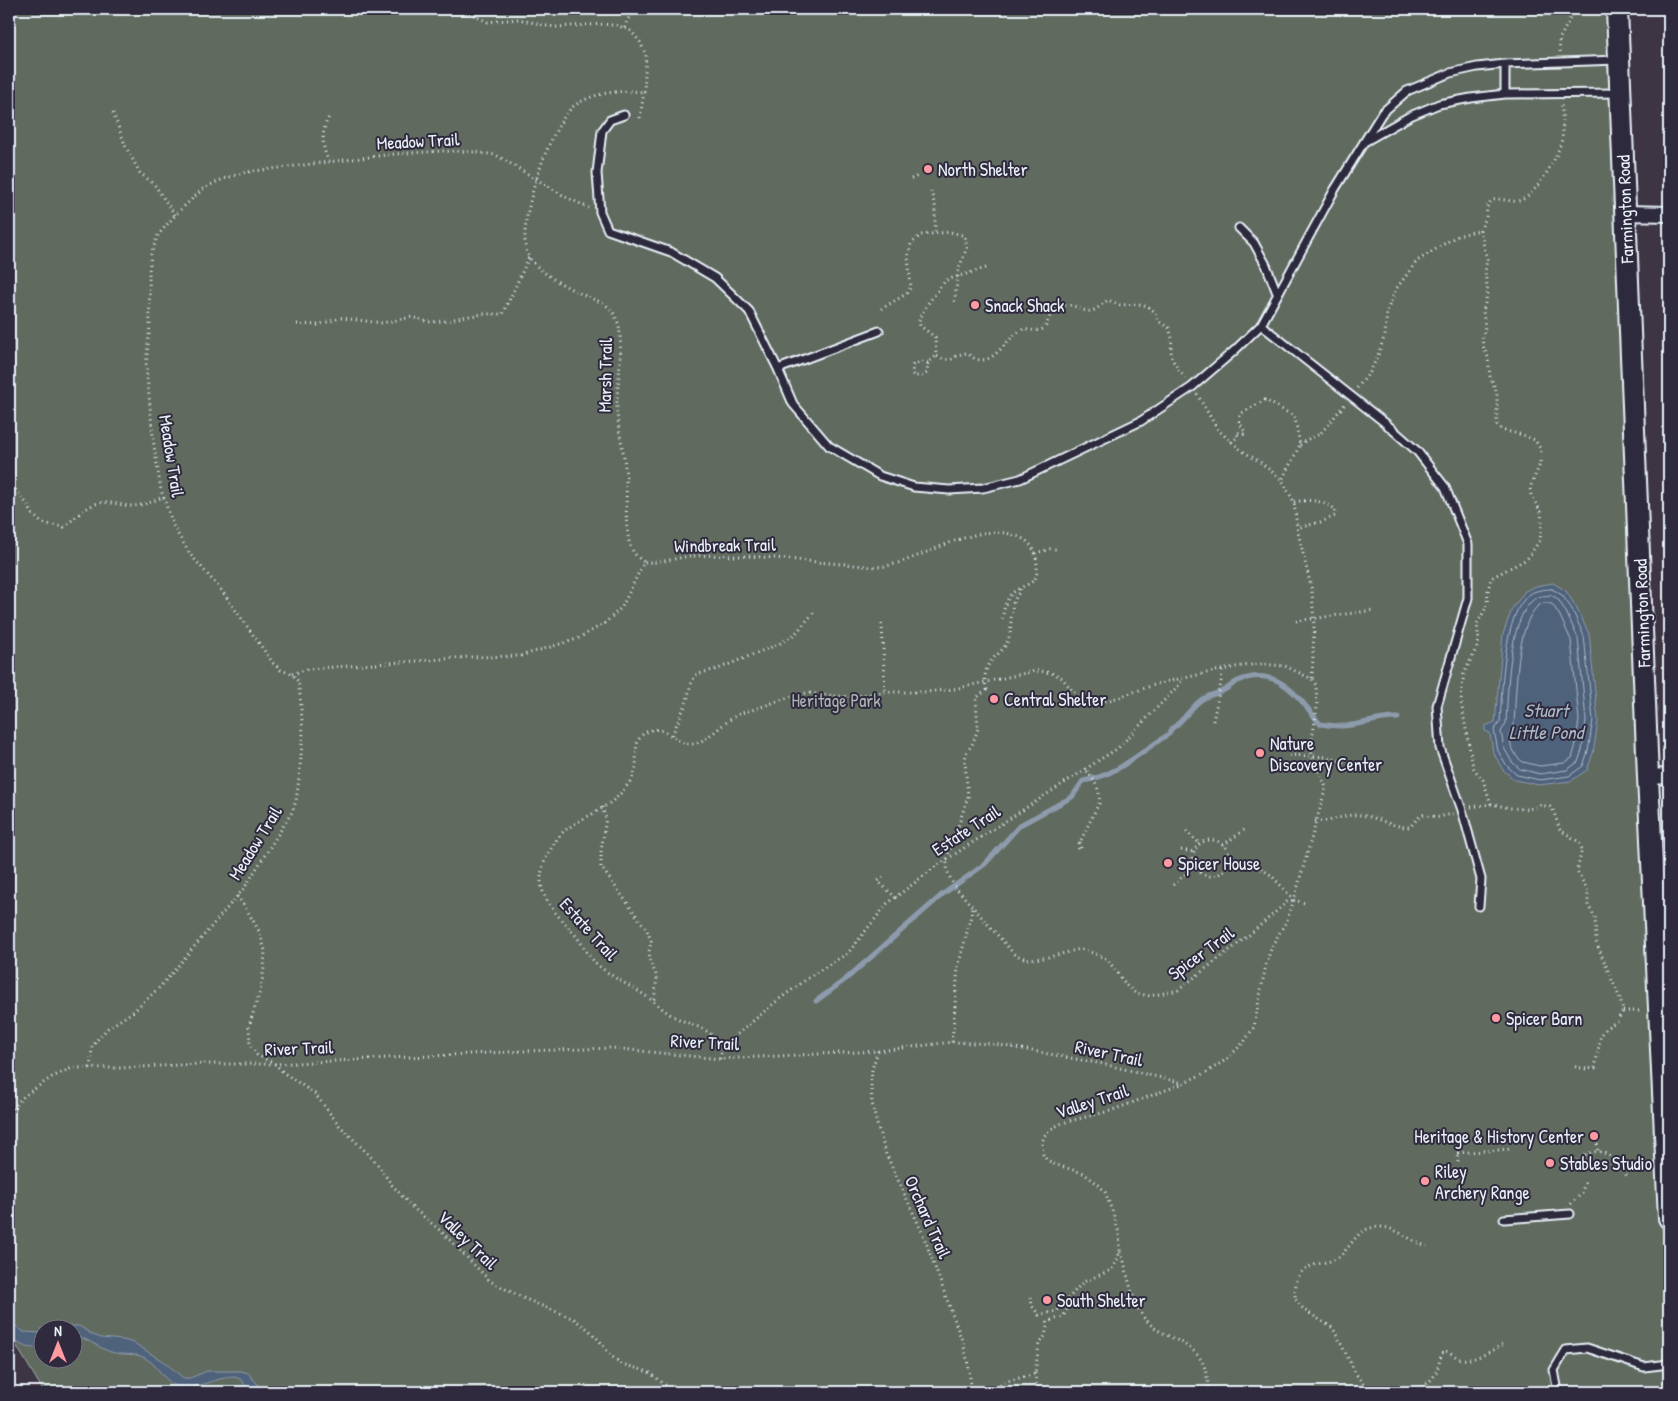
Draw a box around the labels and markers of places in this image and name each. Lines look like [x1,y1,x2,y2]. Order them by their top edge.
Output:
place label: North Shelter [938,157,1028,182]
marker: North Shelter [922,163,934,175]
place label: Snack Shack [985,293,1065,318]
marker: Snack Shack [969,299,981,311]
place label: Central Shelter [1004,687,1106,712]
marker: Central Shelter [988,693,1000,705]
place label: Nature Discovery Center [1270,731,1382,777]
marker: Nature Discovery Center [1254,747,1266,759]
place label: Spicer House [1178,851,1260,876]
marker: Spicer House [1162,857,1174,869]
place label: Spicer Barn [1506,1006,1582,1031]
marker: Spicer Barn [1490,1012,1502,1024]
place label: Heritage & History Center [1414,1124,1584,1149]
marker: Heritage & History Center [1588,1130,1600,1142]
place label: Stables Studio [1560,1151,1652,1176]
marker: Stables Studio [1544,1157,1556,1169]
place label: Riley Archery Range [1435,1159,1530,1205]
marker: Riley Archery Range [1419,1175,1431,1187]
place label: South Shelter [1057,1288,1146,1313]
marker: South Shelter [1041,1294,1053,1306]

